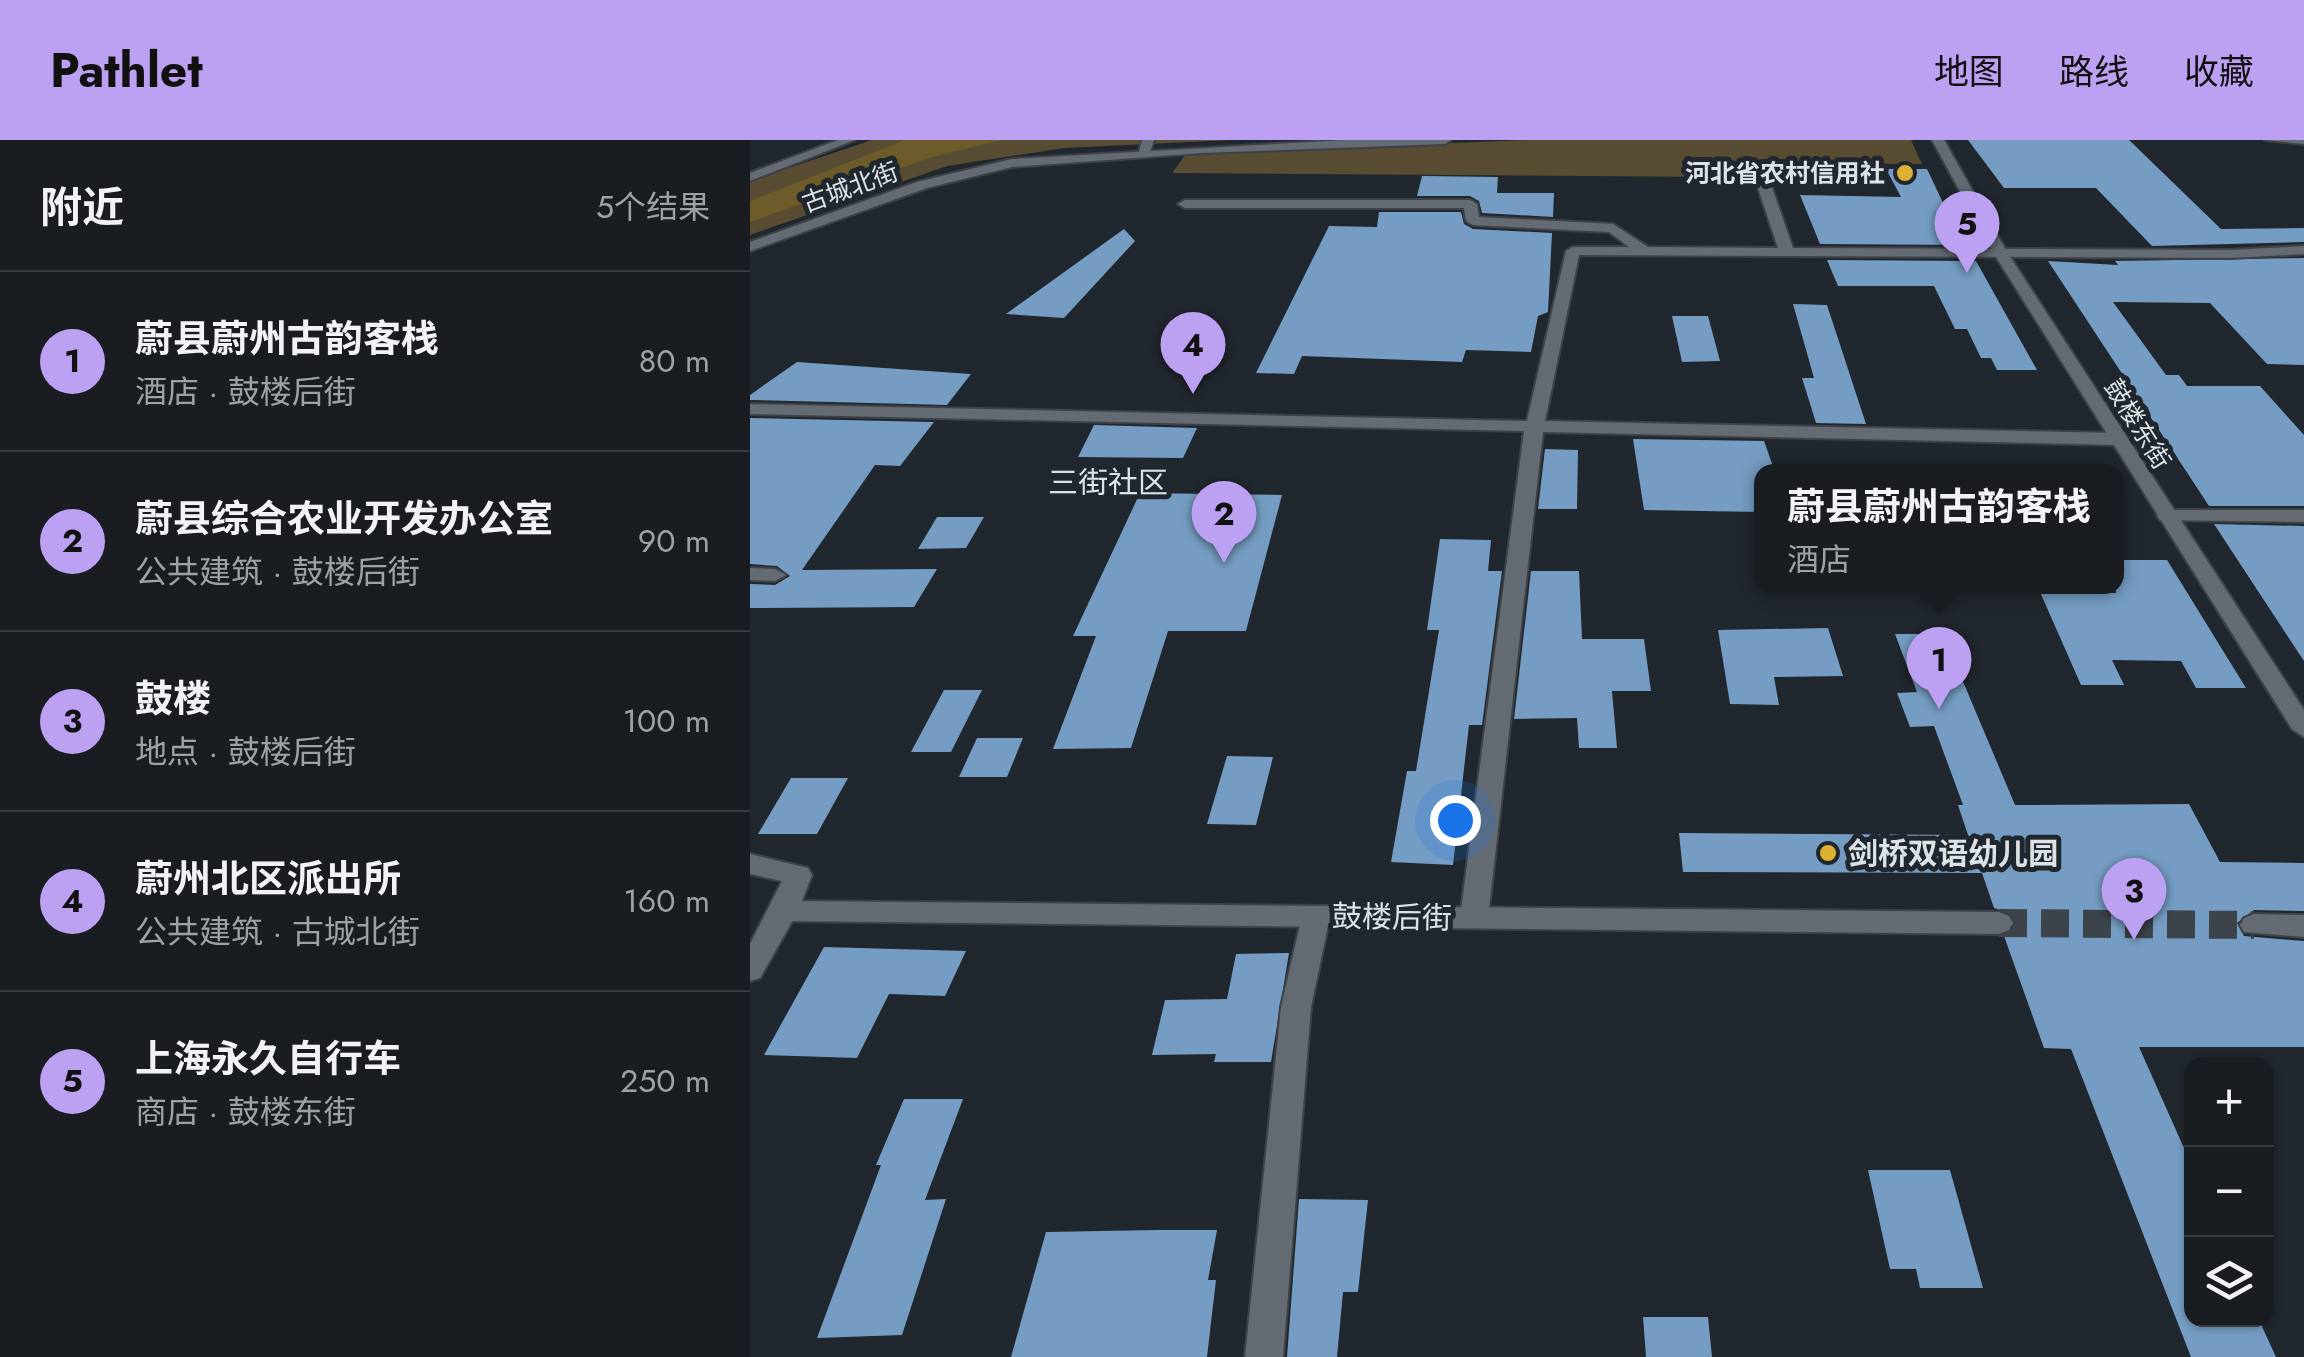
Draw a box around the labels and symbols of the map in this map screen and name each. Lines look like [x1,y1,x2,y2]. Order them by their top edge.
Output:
street label: 古城北街 [797,153,903,221]
place label: 河北省农村信用社 [1685,155,1885,191]
marker: 河北省农村信用社 [1894,162,1916,184]
pin: 5 [1934,191,2000,273]
pin: 4 [1160,312,1226,394]
street label: 鼓楼东街 [2096,372,2180,476]
district label: 三街社区 [1048,461,1168,504]
pin: 2 [1192,480,1256,563]
pin: 1 [1906,626,1972,709]
your location [1430,795,1481,846]
place label: 剑桥双语幼儿园 [1848,832,2058,875]
marker: 剑桥双语幼儿园 [1817,842,1839,864]
pin: 3 [2102,858,2166,940]
street label: 鼓楼后街 [1332,894,1452,940]

